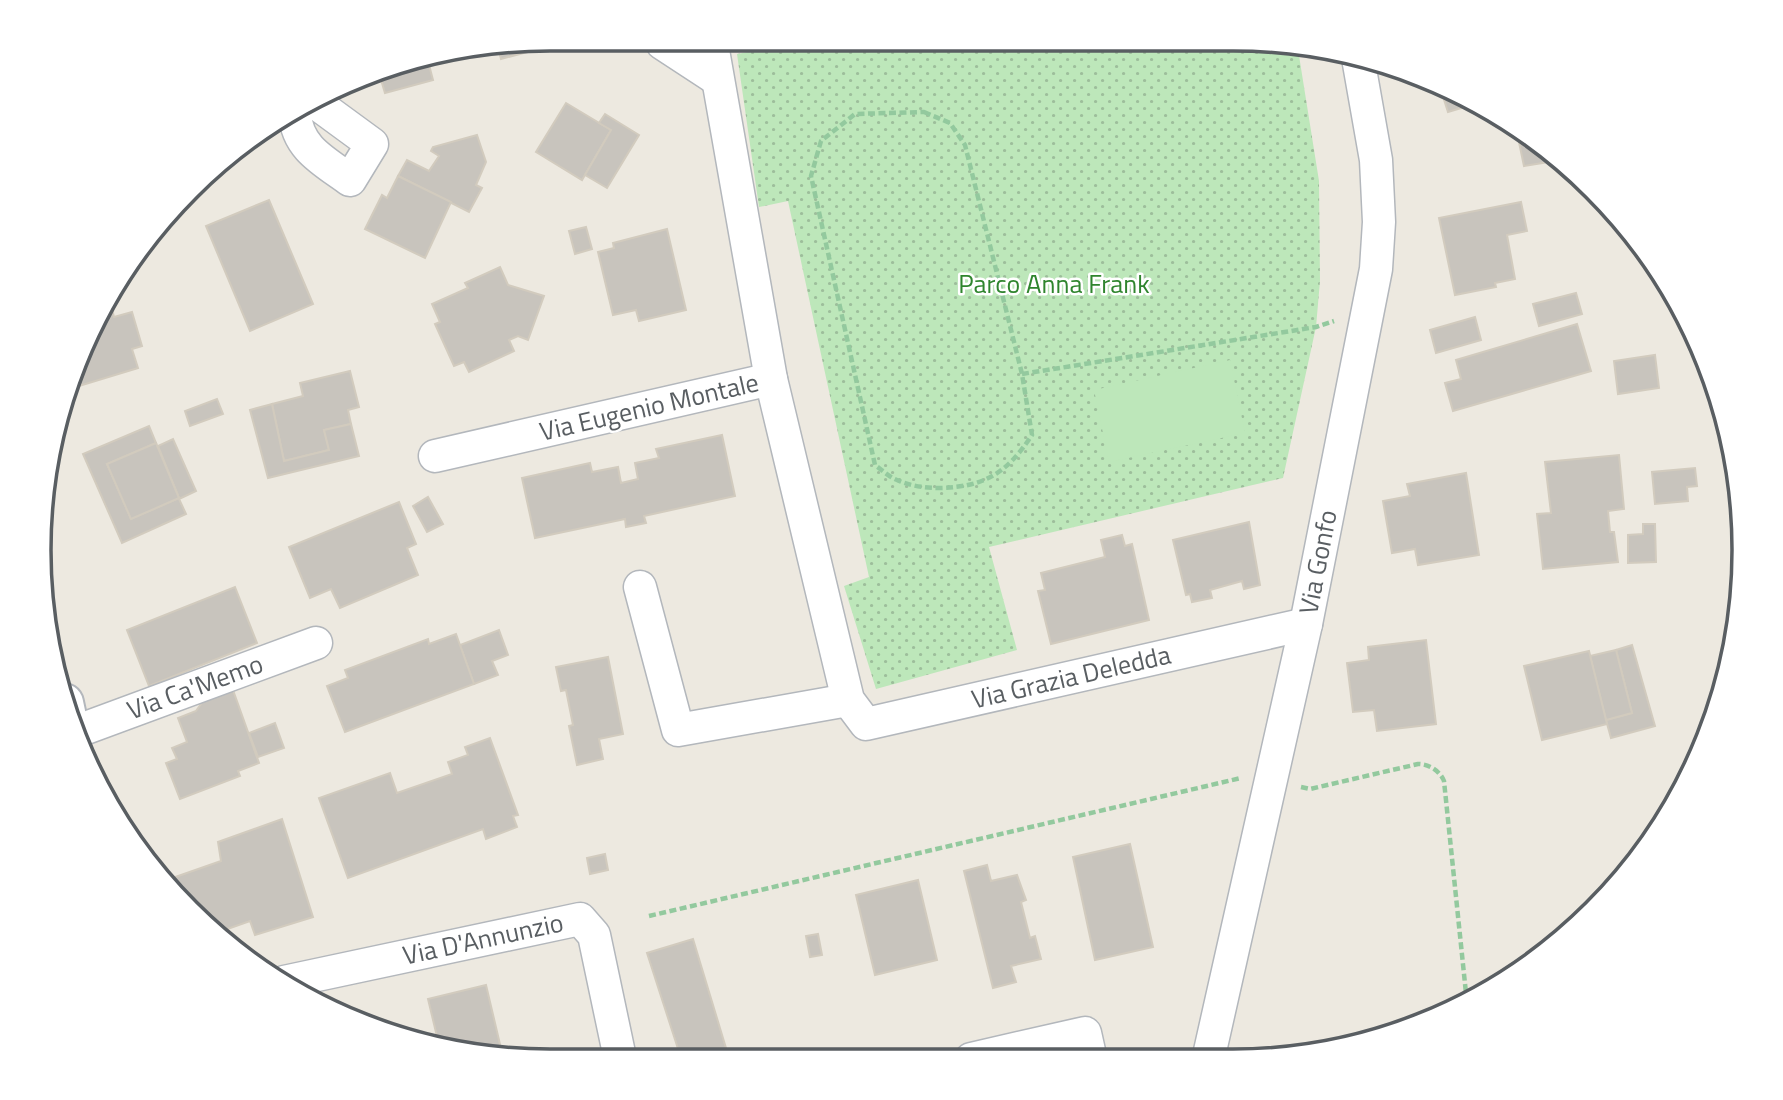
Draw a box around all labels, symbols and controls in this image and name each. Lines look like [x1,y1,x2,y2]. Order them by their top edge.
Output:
park label: Parco Anna Frank [958,264,1150,303]
street label: Via Eugenio Montale [535,362,762,451]
street label: Via Gonfo [1288,506,1347,617]
street label: Via Grazia Deledda [967,635,1174,718]
street label: Via Ca'Memo [121,644,268,729]
street label: Via D'Annunzio [399,902,567,975]

